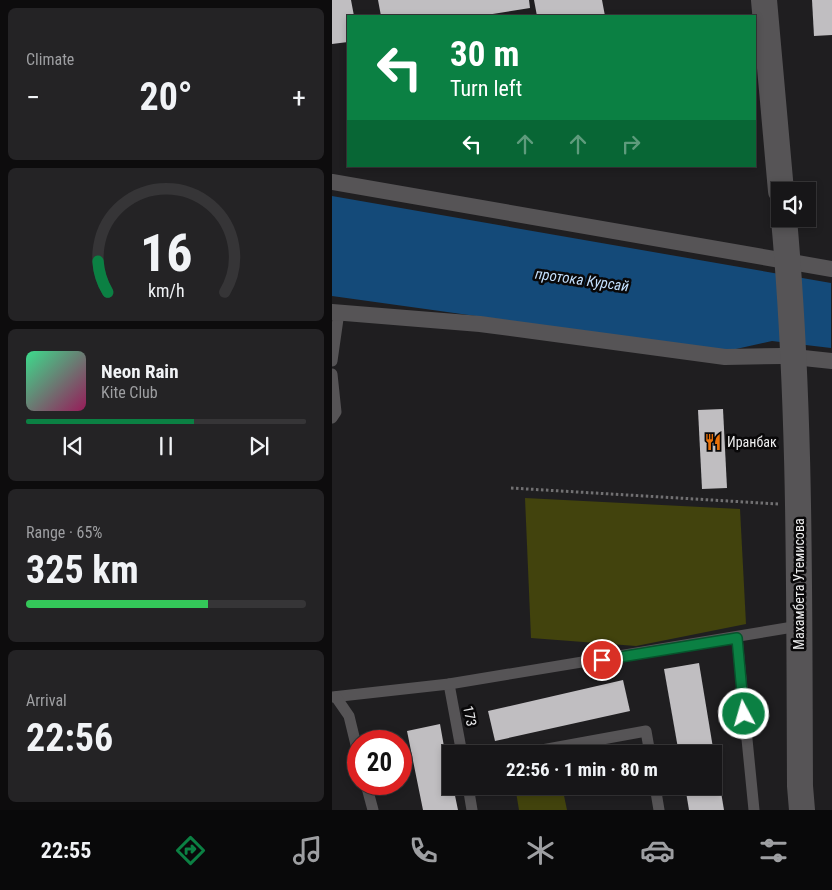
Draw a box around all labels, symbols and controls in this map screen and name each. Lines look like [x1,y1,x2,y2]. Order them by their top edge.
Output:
text: 30 m [450,34,519,75]
icon: left [367,35,432,100]
text: Climate [26,50,74,69]
text: 20° [139,75,193,119]
text: Turn left [450,76,522,101]
text: − [26,81,40,114]
text: + [292,81,306,114]
icon: left [458,130,486,158]
icon: ahead [511,130,539,158]
icon: ahead [564,130,592,158]
icon: right [617,130,645,158]
map controls [771,182,816,227]
button: sound [771,182,816,227]
text: 16 [140,223,192,284]
water label: протока Курсай [534,265,630,295]
text: km/h [148,280,184,301]
text: Neon Rain [101,360,179,383]
text: Kite Club [101,383,158,402]
icon: previous [59,432,87,460]
icon: pause [152,432,180,460]
icon: next [245,432,273,460]
restaurant icon: Иранбак [703,432,723,452]
place label: Иранбак [727,434,777,450]
street label: Махамбета Утемисова [791,518,807,650]
text: Range · 65% [26,523,102,542]
text: 325 km [26,548,139,592]
pin [581,639,623,681]
icon: arrive [588,646,616,674]
position arrow [717,687,769,739]
text: Arrival [26,691,67,710]
street label: 173 [460,704,480,728]
text: 22:56 [26,716,113,760]
speed limit sign: 20 [347,730,412,795]
text: 22:56 · 1 min · 80 m [506,758,658,781]
icon: directions [173,833,208,868]
icon: music [290,833,325,868]
icon: phone [406,833,441,868]
icon: climate [523,833,558,868]
icon: car [640,833,675,868]
icon: filters [756,833,791,868]
text: 22:55 [41,838,91,863]

